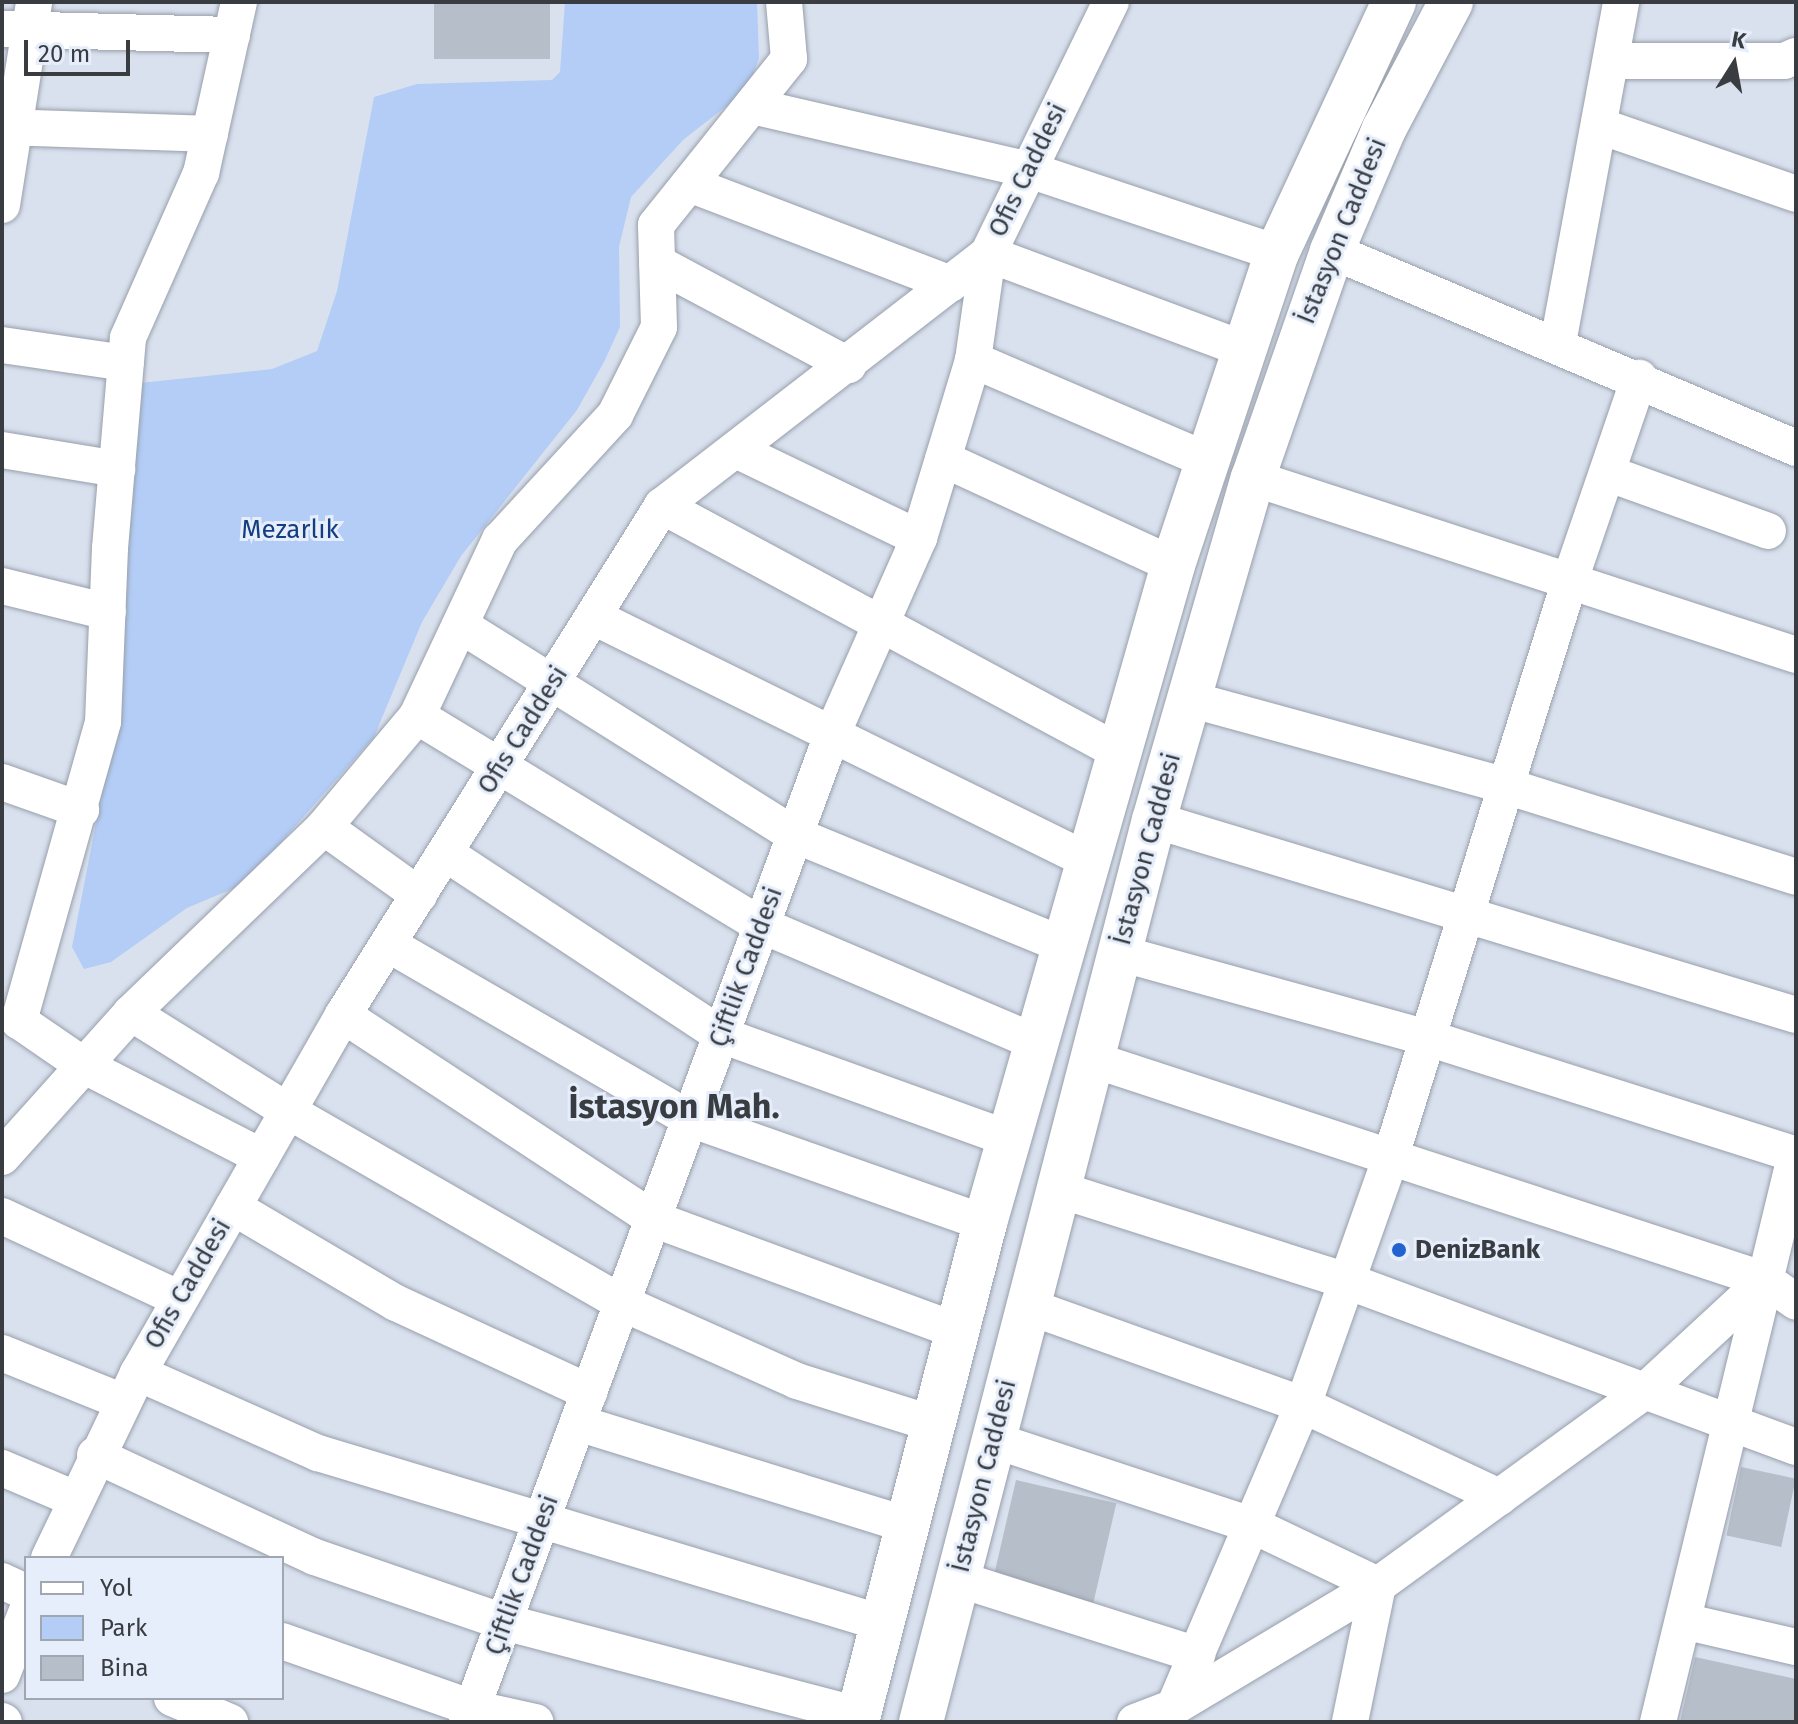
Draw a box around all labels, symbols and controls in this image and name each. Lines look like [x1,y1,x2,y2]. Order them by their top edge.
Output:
scale bar [28,24,134,74]
north arrow [1694,24,1774,104]
text: K [1729,25,1748,55]
text: 20 m [38,40,90,68]
street label: Ofis Caddesi [982,98,1074,242]
street label: İstasyon Caddesi [1290,133,1394,329]
park label: Mezarlık [241,514,339,546]
street label: Ofis Caddesi [471,660,575,800]
street label: İstasyon Caddesi [1106,749,1188,949]
street label: Çiftlik Caddesi [703,883,789,1051]
district label: İstasyon Mah. [568,1087,780,1127]
street label: Ofis Caddesi [138,1213,238,1355]
place label: DenizBank [1415,1234,1540,1266]
marker: DenizBank [1390,1241,1408,1259]
street label: İstasyon Caddesi [945,1376,1023,1576]
street label: Çiftlik Caddesi [479,1491,565,1659]
legend [24,1556,284,1700]
text: Yol [100,1574,133,1602]
text: Park [100,1614,147,1642]
text: Bina [100,1654,148,1682]

